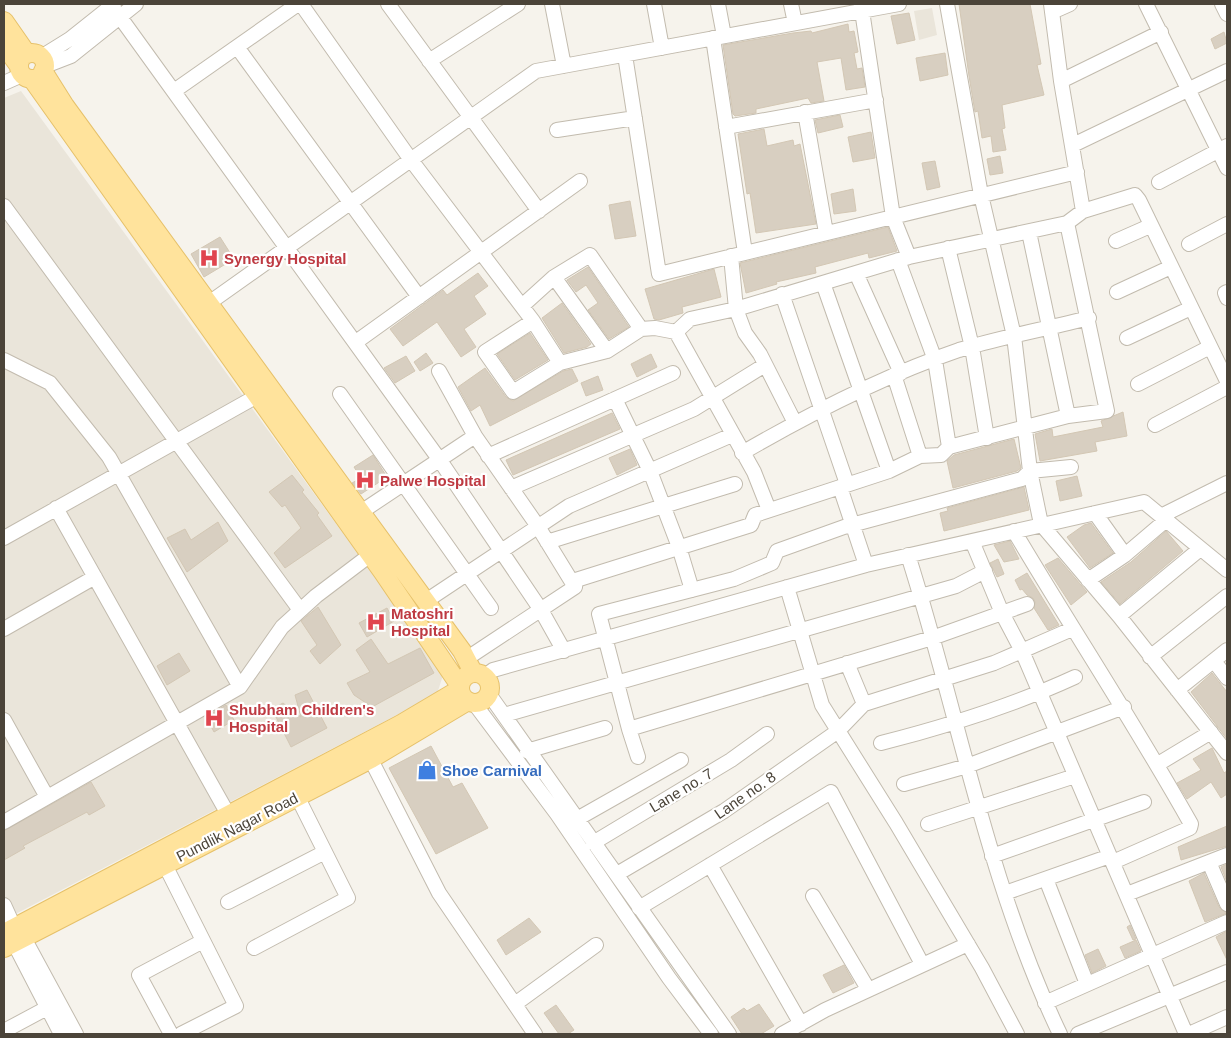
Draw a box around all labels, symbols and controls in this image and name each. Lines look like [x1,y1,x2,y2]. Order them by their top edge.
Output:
hospital icon: Synergy Hospital [198,247,220,269]
place label: Synergy Hospital [224,250,347,267]
hospital icon: Palwe Hospital [354,469,376,491]
place label: Palwe Hospital [380,472,486,489]
place label: Matoshri Hospital [391,605,454,639]
hospital icon: Matoshri Hospital [365,611,387,633]
place label: Shubham Children's Hospital [229,701,374,735]
hospital icon: Shubham Children's Hospital [203,707,225,729]
shop icon: Shoe Carnival [416,759,438,781]
place label: Shoe Carnival [442,762,542,779]
street label: Lane no. 7 [646,764,716,816]
street label: Lane no. 8 [711,768,779,822]
street label: Pundlik Nagar Road [173,789,301,865]

